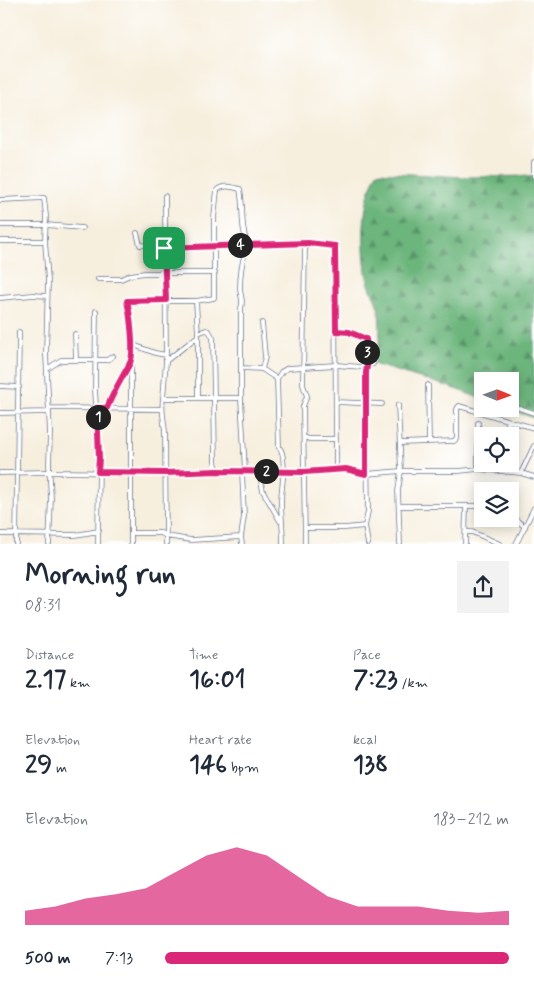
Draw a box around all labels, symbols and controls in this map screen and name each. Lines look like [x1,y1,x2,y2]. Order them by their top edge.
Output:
pin [143,227,185,269]
pin: 4 [228,232,252,258]
icon: arrive [150,234,178,262]
text: 4 [236,236,245,254]
pin: 3 [354,340,380,364]
text: 3 [364,343,371,361]
north arrow [474,372,519,418]
map controls [474,372,519,527]
pin: 1 [86,404,110,430]
text: 1 [95,408,102,426]
button: locate [474,427,519,472]
pin: 2 [254,458,278,484]
text: 2 [263,462,270,480]
button: layers [474,482,519,527]
text: Morning run [25,557,176,594]
button: share [457,561,509,613]
text: 08:31 [25,595,61,616]
text: Distance [25,646,74,664]
text: Time [189,646,218,664]
text: Pace [353,646,381,664]
text: 2.17 [25,664,66,697]
text: 16:01 [189,664,245,697]
text: 7:23 [353,664,398,697]
text: km [66,674,90,692]
text: /km [398,674,428,692]
text: Elevation [25,731,80,749]
text: Heart rate [189,731,252,749]
text: kcal [353,731,377,749]
text: 29 [25,749,52,782]
text: 146 [189,749,227,782]
text: 138 [353,749,388,782]
text: m [52,759,67,777]
text: bpm [227,759,259,777]
text: Elevation [25,809,88,830]
text: 183–212 m [433,809,509,830]
text: 500 m [25,948,70,969]
text: 7:13 [105,948,133,969]

